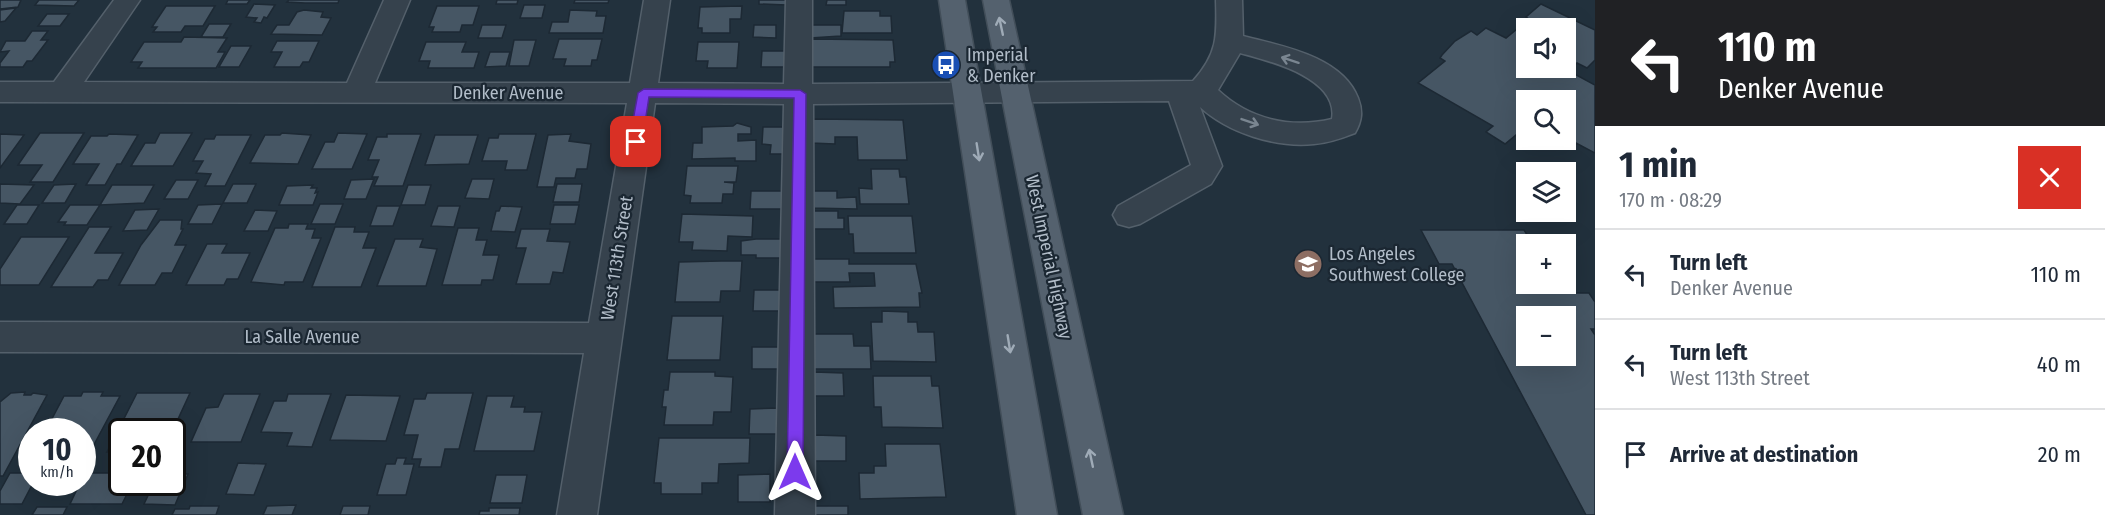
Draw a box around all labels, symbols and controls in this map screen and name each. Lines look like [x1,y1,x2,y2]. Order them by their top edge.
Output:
one-way arrow [995,16,1006,36]
map controls [1516,18,1576,366]
button: sound [1516,18,1576,78]
text: 110 m [1718,22,1817,72]
icon: left [1619,24,1697,102]
place label: Imperial & Denker [967,44,1036,87]
bus stop icon: Imperial & Denker [930,49,962,81]
one-way arrow [1281,54,1300,65]
text: Denker Avenue [1718,73,1884,105]
street label: Denker Avenue [453,82,563,104]
button: search [1516,90,1576,150]
pin [610,116,661,167]
one-way arrow [1240,117,1259,128]
icon: arrive [619,125,652,158]
one-way arrow [972,142,983,161]
text: 1 min [1619,143,1697,187]
button: close [2018,146,2081,209]
button: layers [1516,162,1576,222]
street label: West Imperial Highway [1021,173,1077,341]
text: 170 m · 08:29 [1619,188,1722,212]
street label: West 113th Street [596,194,638,322]
button: + [1516,234,1576,294]
place label: Los Angeles Southwest College [1329,243,1464,286]
school or university icon: Los Angeles Southwest College [1292,248,1324,280]
text: Turn left [1670,249,1748,276]
icon: left [1619,258,1652,291]
text: 110 m [2031,261,2081,288]
text: Denker Avenue [1670,276,1793,300]
button: − [1516,306,1576,366]
street label: La Salle Avenue [244,326,360,348]
one-way arrow [1004,334,1015,354]
text: Turn left [1670,339,1748,366]
icon: left [1619,348,1652,381]
text: 40 m [2037,351,2081,378]
text: West 113th Street [1670,366,1810,390]
speed limit sign: 20 [108,418,186,496]
text: 10 [42,432,72,468]
icon: arrive [1619,438,1652,471]
position arrow [763,440,827,504]
text: Arrive at destination [1670,441,1858,468]
text: 20 m [2038,441,2081,468]
one-way arrow [1085,448,1096,468]
text: km/h [40,463,74,481]

